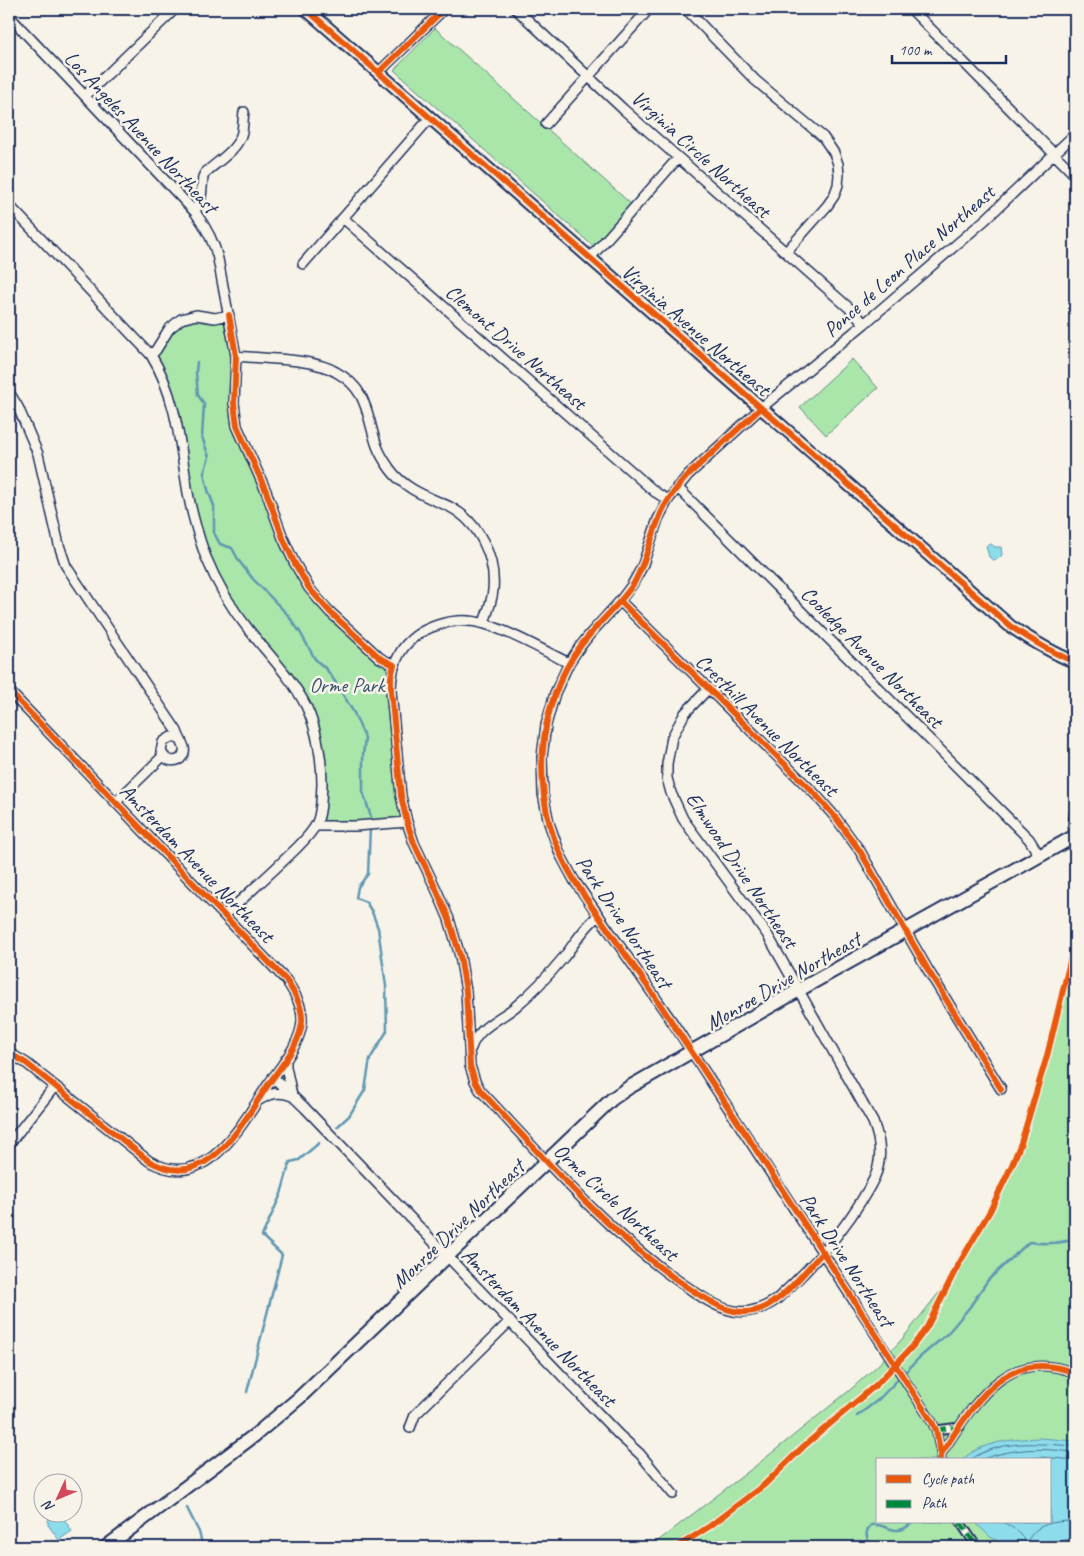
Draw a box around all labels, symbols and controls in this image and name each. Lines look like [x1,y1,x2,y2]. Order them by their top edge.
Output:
scale bar [892,32,1005,64]
text: 100 m [899,41,933,60]
street label: Los Angeles Avenue Northeast [59,45,225,221]
street label: Virginia Circle Northeast [626,85,778,225]
street label: Ponce de Leon Place Northeast [818,178,1001,342]
street label: Virginia Avenue Northeast [616,258,777,403]
street label: Clemont Drive Northeast [440,279,593,417]
street label: Cooledge Avenue Northeast [796,581,950,735]
street label: Cresthill Avenue Northeast [690,648,845,803]
park label: Orme Park [309,672,387,698]
street label: Amsterdam Avenue Northeast [114,778,281,949]
street label: Elmwood Drive Northeast [680,787,805,955]
street label: Park Drive Northeast [570,851,680,996]
street label: Monroe Drive Northeast [701,925,868,1036]
street label: Orme Circle Northeast [548,1138,685,1268]
street label: Monroe Drive Northeast [386,1152,532,1294]
street label: Park Drive Northeast [794,1188,901,1334]
street label: Amsterdam Avenue Northeast [456,1242,623,1413]
legend [876,1458,1052,1524]
text: Cycle path [922,1470,974,1489]
north arrow [32,1474,82,1524]
text: Path [922,1494,948,1513]
text: N [38,1496,58,1516]

